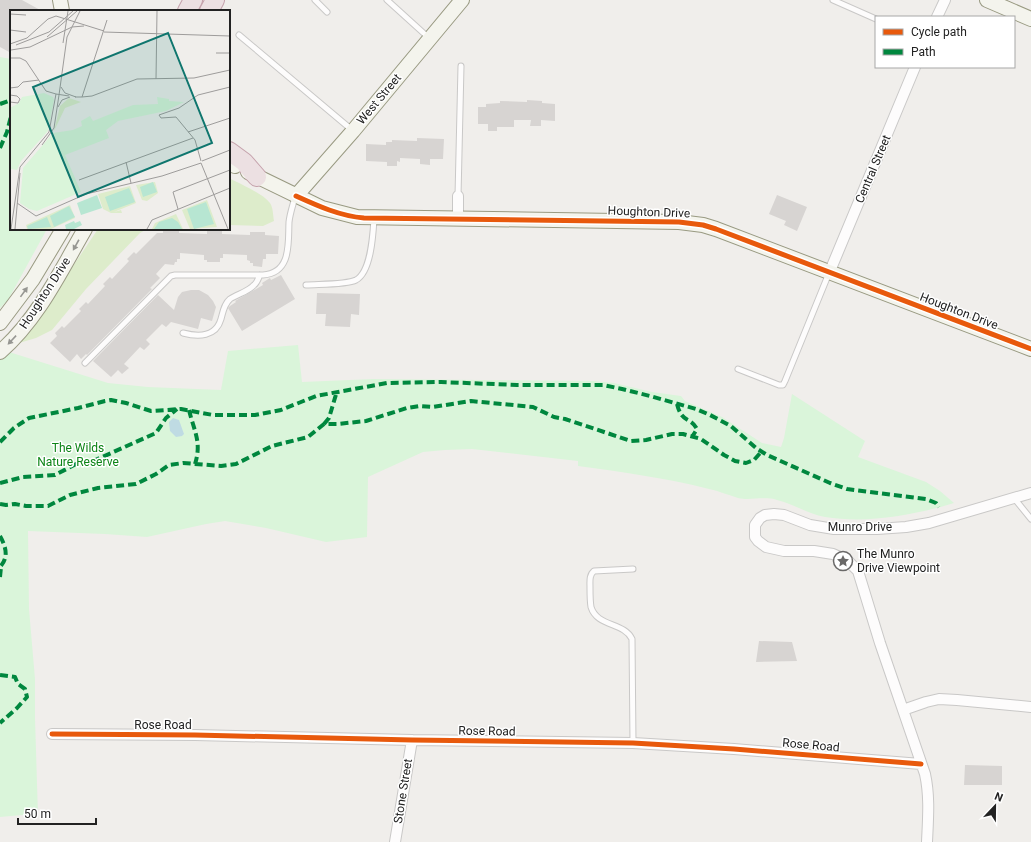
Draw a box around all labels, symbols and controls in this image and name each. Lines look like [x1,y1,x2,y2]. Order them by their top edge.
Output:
inset map [10,10,230,230]
legend [875,16,1015,68]
text: Cycle path [911,25,967,39]
text: Path [911,45,936,59]
street label: West Street [354,71,404,127]
street label: Central Street [852,133,894,205]
street label: Houghton Drive [607,204,691,220]
one-way arrow [72,240,79,251]
street label: Houghton Drive [17,255,73,331]
one-way arrow [20,287,28,297]
street label: Houghton Drive [918,290,1000,332]
one-way arrow [8,335,17,345]
park label: The Wilds Nature Reserve [37,441,119,469]
street label: Munro Drive [828,520,892,534]
place label: The Munro Drive Viewpoint [857,547,940,575]
place icon: The Munro Drive Viewpoint [832,550,854,572]
street label: Rose Road [134,718,192,732]
street label: Rose Road [458,724,516,738]
street label: Rose Road [782,736,840,754]
street label: Stone Street [391,758,415,824]
north arrow [975,786,1015,826]
text: N [993,790,1005,805]
scale bar [18,800,96,826]
text: 50 m [24,807,51,821]

